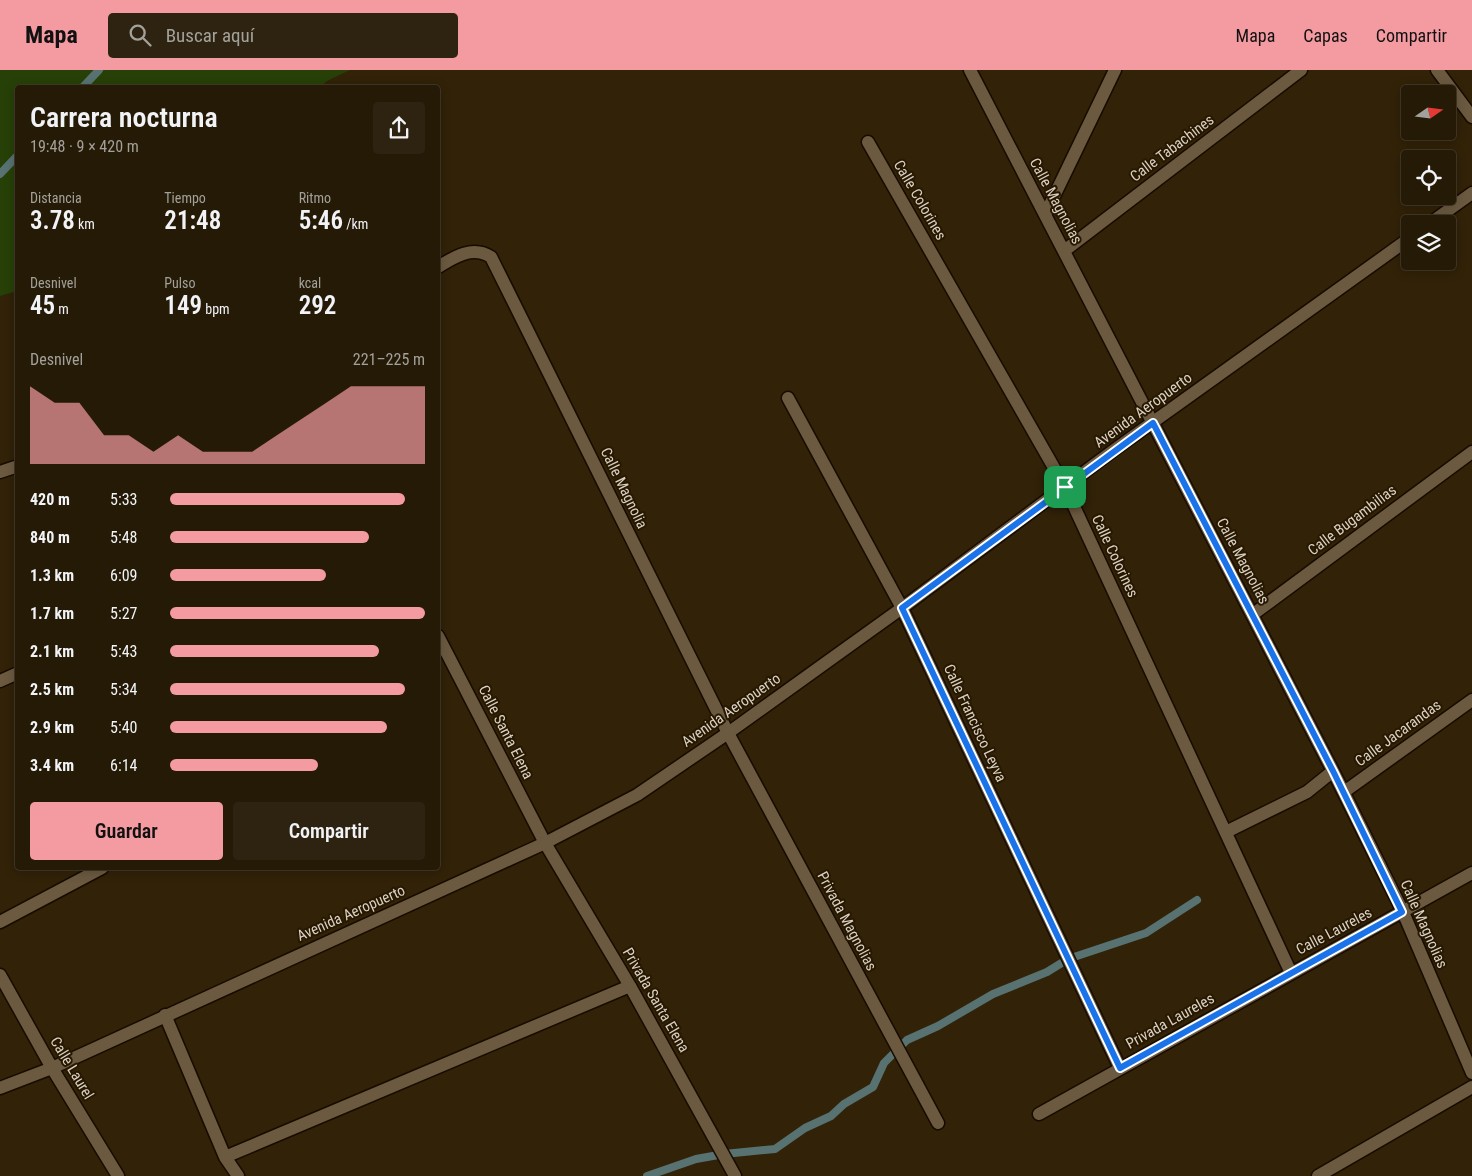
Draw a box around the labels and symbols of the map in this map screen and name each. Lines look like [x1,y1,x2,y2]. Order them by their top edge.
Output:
north arrow [1401,85,1456,140]
street label: Calle Tabachines [1127,111,1218,185]
street label: Calle Magnolias [1026,155,1086,247]
street label: Calle Colorines [890,157,950,243]
street label: Avenida Aeropuerto [1091,368,1195,452]
street label: Calle Magnolia [597,445,651,531]
pin [1044,466,1086,508]
street label: Calle Bugambilias [1304,481,1400,559]
street label: Calle Colorines [1088,512,1142,600]
street label: Calle Magnolias [1213,515,1273,607]
street label: Calle Francisco Leyva [940,661,1010,785]
street label: Avenida Aeropuerto [678,669,784,751]
street label: Calle Santa Elena [475,682,537,782]
street label: Calle Jacarandas [1352,696,1445,770]
street label: Privada Magnolias [813,868,881,974]
street label: Calle Magnolias [1397,877,1452,971]
street label: Avenida Aeropuerto [294,881,408,945]
street label: Calle Laureles [1293,903,1375,959]
street label: Privada Santa Elena [619,945,693,1055]
street label: Privada Laureles [1123,989,1217,1053]
street label: Calle Laurel [46,1034,98,1102]

